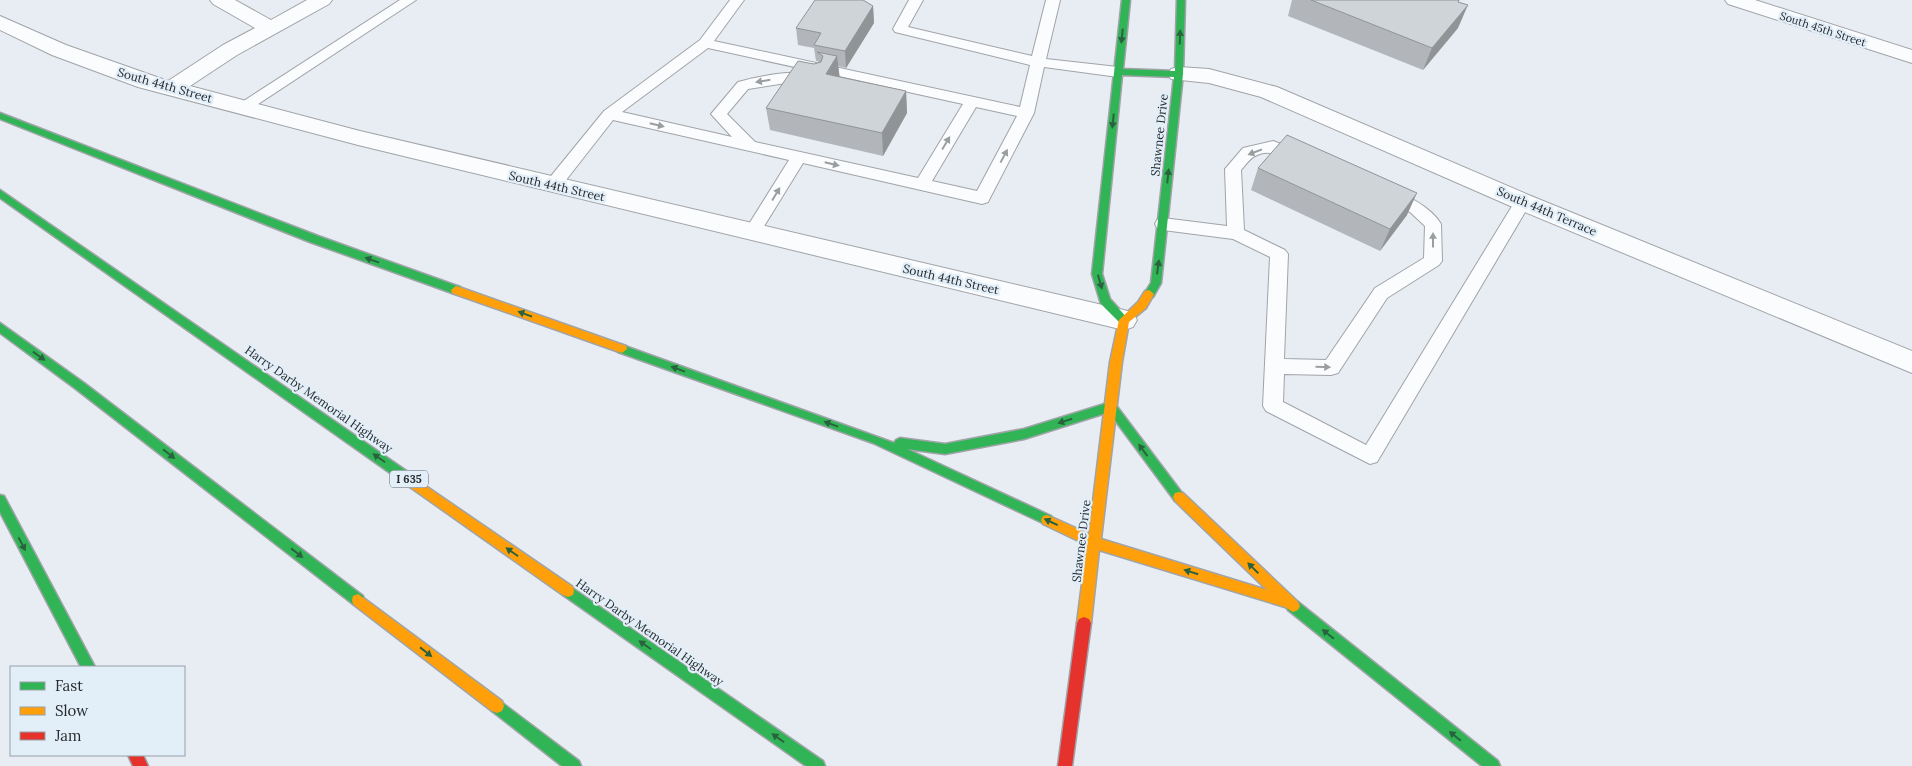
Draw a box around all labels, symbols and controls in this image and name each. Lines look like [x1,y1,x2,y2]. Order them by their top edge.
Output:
street label: South 45th Street [1778,8,1869,50]
one-way arrow [1118,28,1126,44]
one-way arrow [1176,29,1184,45]
street label: South 44th Street [116,64,215,106]
one-way arrow [755,78,771,86]
street label: Shawnee Drive [1147,92,1171,177]
one-way arrow [1109,113,1117,129]
one-way arrow [649,121,664,129]
one-way arrow [942,137,951,150]
one-way arrow [1000,148,1008,163]
one-way arrow [1247,148,1262,156]
one-way arrow [825,160,840,168]
street label: South 44th Street [508,168,607,204]
one-way arrow [1164,168,1172,184]
street label: South 44th Terrace [1495,183,1600,239]
one-way arrow [771,188,780,201]
one-way arrow [1429,232,1437,248]
one-way arrow [364,256,379,264]
one-way arrow [1154,258,1162,274]
street label: South 44th Street [902,261,1001,297]
one-way arrow [1096,275,1104,290]
one-way arrow [517,310,532,318]
street label: Harry Darby Memorial Highway [242,342,396,456]
one-way arrow [32,350,45,361]
one-way arrow [1315,364,1331,372]
one-way arrow [670,365,685,373]
one-way arrow [1057,418,1072,426]
one-way arrow [823,420,838,428]
one-way arrow [1138,443,1148,456]
one-way arrow [162,448,175,459]
one-way arrow [372,453,386,463]
road number: I 635 [390,470,428,488]
street label: Shawnee Drive [1068,498,1094,583]
one-way arrow [1044,518,1058,526]
one-way arrow [18,537,26,551]
one-way arrow [505,547,519,557]
one-way arrow [291,548,304,558]
one-way arrow [1247,562,1259,574]
one-way arrow [1184,568,1199,576]
street label: Harry Darby Memorial Highway [573,575,727,689]
one-way arrow [1322,628,1335,639]
one-way arrow [638,640,652,650]
one-way arrow [419,647,433,657]
legend [10,666,185,756]
text: Fast [55,676,83,695]
text: Slow [55,701,88,720]
text: Jam [54,726,82,745]
one-way arrow [1449,730,1462,741]
one-way arrow [771,733,785,743]

